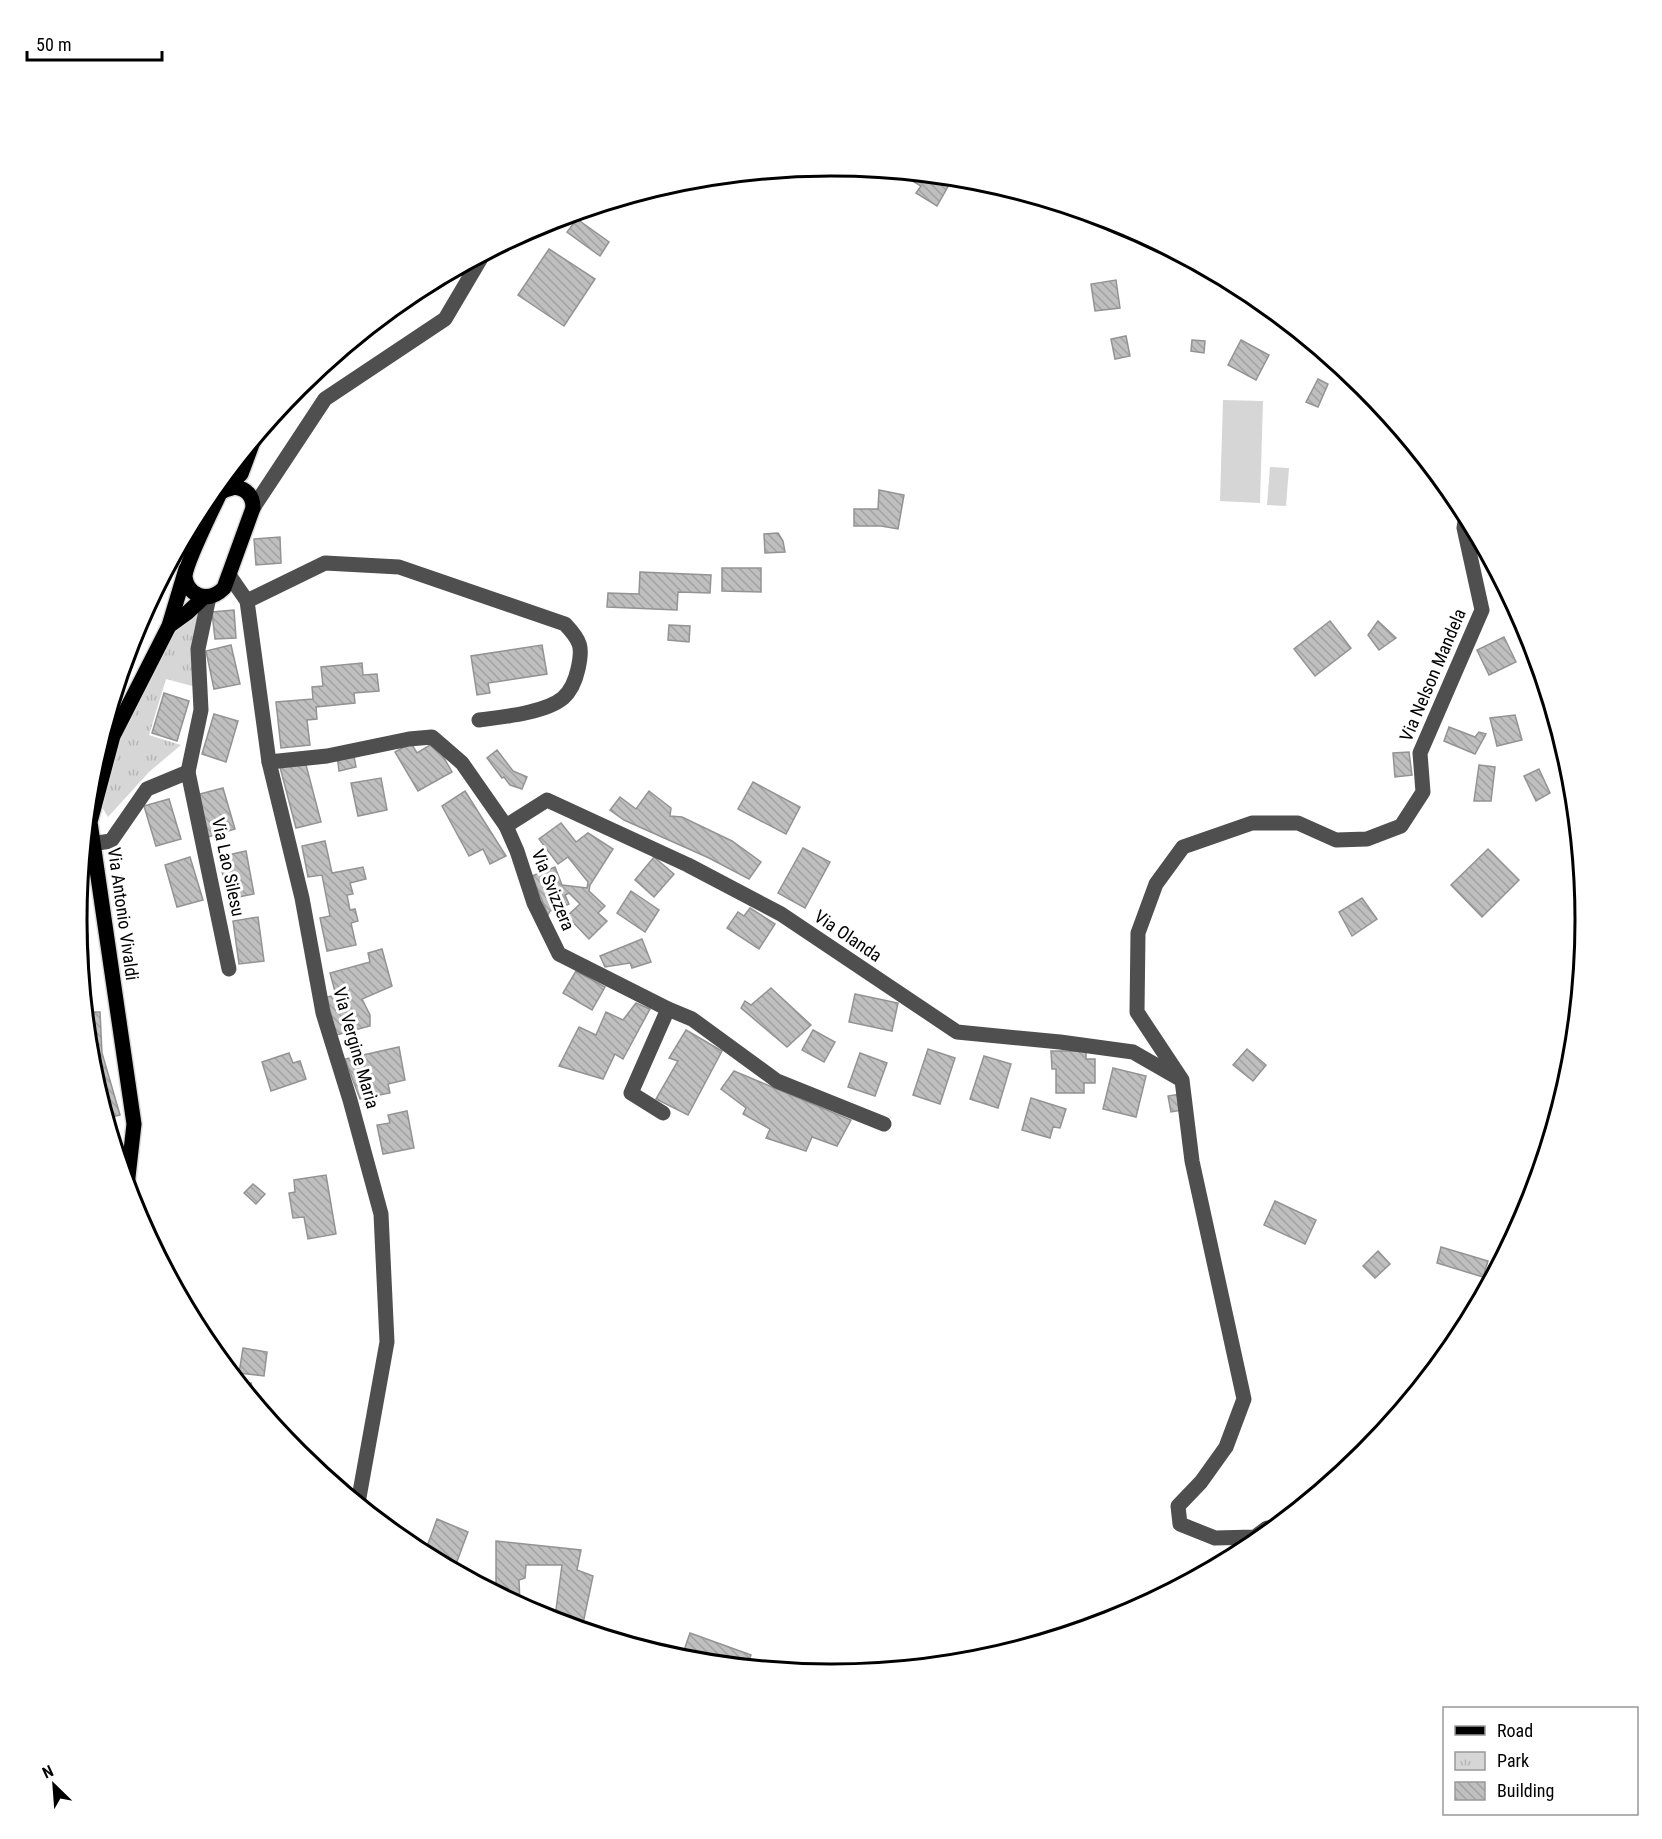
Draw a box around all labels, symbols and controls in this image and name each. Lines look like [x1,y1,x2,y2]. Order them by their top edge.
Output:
scale bar [27,24,162,62]
text: 50 m [36,34,71,55]
street label: Via Nelson Mandela [1395,605,1470,744]
street label: Via Lao Silesu [208,816,249,918]
street label: Via Antonio Vivaldi [104,846,143,982]
street label: Via Svizzera [528,846,579,934]
street label: Via Olanda [811,905,886,966]
street label: Via Vergine Maria [329,985,384,1111]
legend [1443,1707,1638,1815]
text: Road [1497,1720,1533,1741]
text: Park [1497,1750,1529,1771]
north arrow [24,1755,84,1815]
text: N [39,1761,56,1783]
text: Building [1497,1780,1554,1801]

